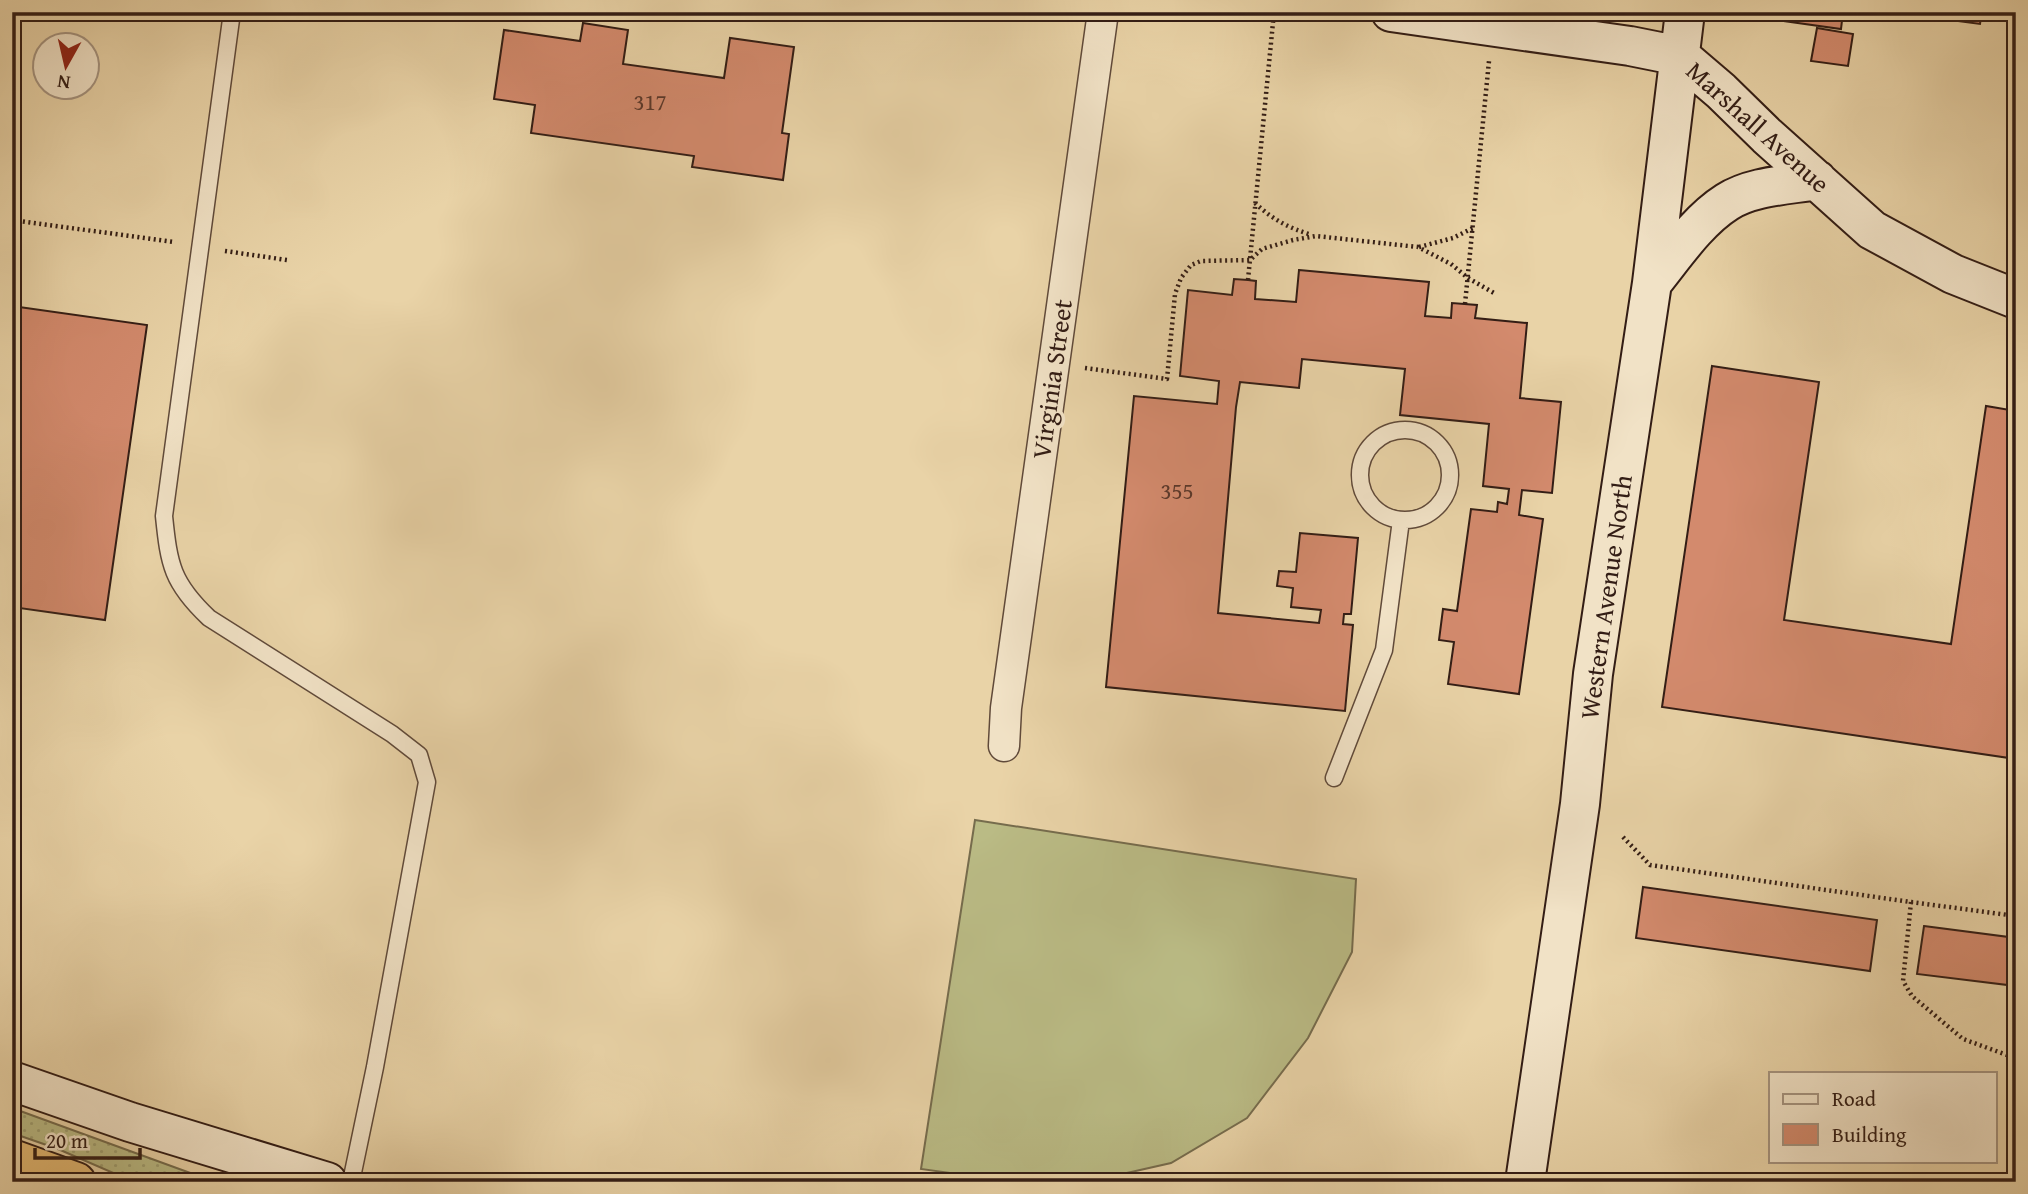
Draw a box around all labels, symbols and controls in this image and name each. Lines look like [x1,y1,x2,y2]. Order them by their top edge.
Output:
north arrow [32,32,102,102]
street label: Marshall Avenue [1678,51,1839,202]
text: N [55,68,72,98]
house number: 317 [633,85,667,118]
street label: Virginia Street [1021,297,1082,461]
street label: Western Avenue North [1569,472,1642,722]
house number: 355 [1160,474,1194,507]
legend [1769,1072,1996,1162]
text: Road [1832,1083,1877,1114]
scale bar [35,1117,140,1161]
text: Building [1832,1119,1907,1150]
text: 20 m [46,1125,88,1156]

